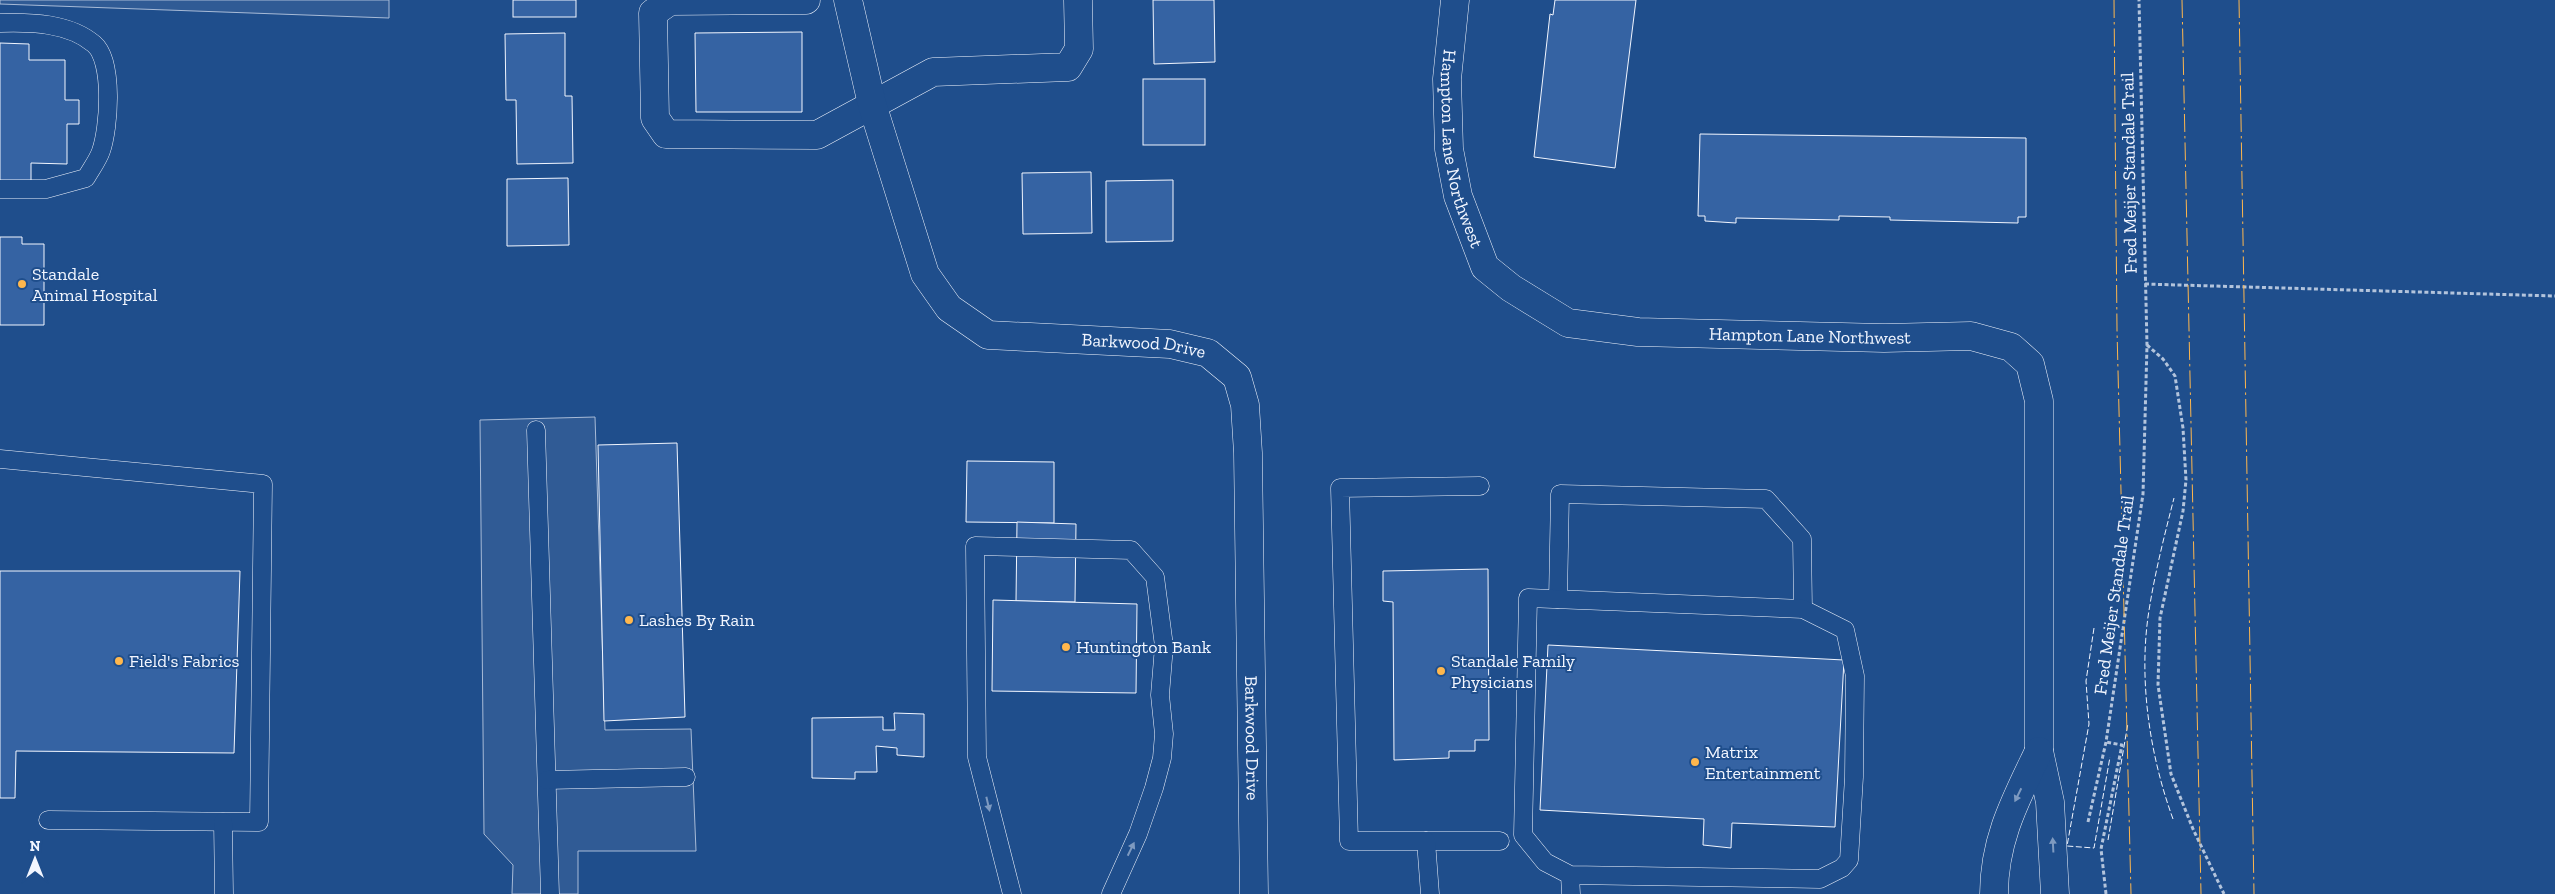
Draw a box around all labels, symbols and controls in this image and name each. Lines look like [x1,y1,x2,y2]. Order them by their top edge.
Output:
street label: Hampton Lane Northwest [1436,49,1488,251]
street label: Fred Meijer Standale Trail [2116,72,2142,274]
place label: Standale Animal Hospital [32,263,158,306]
marker: Standale Animal Hospital [16,278,28,290]
street label: Hampton Lane Northwest [1709,323,1911,349]
street label: Barkwood Drive [1081,329,1208,363]
street label: Fred Meijer Standale Trail [2089,494,2139,696]
place label: Lashes By Rain [639,609,755,631]
marker: Lashes By Rain [623,614,635,626]
place label: Huntington Bank [1076,636,1212,658]
marker: Huntington Bank [1060,641,1072,653]
place label: Field's Fabrics [129,650,240,672]
place label: Standale Family Physicians [1451,650,1576,693]
marker: Field's Fabrics [113,655,125,667]
marker: Standale Family Physicians [1435,665,1447,677]
street label: Barkwood Drive [1240,675,1264,801]
place label: Matrix Entertainment [1705,741,1821,784]
marker: Matrix Entertainment [1689,756,1701,768]
one-way arrow [2014,787,2022,802]
one-way arrow [984,797,992,812]
north arrow [10,834,60,884]
one-way arrow [2049,837,2057,853]
text: N [30,838,41,855]
one-way arrow [1127,842,1135,857]

